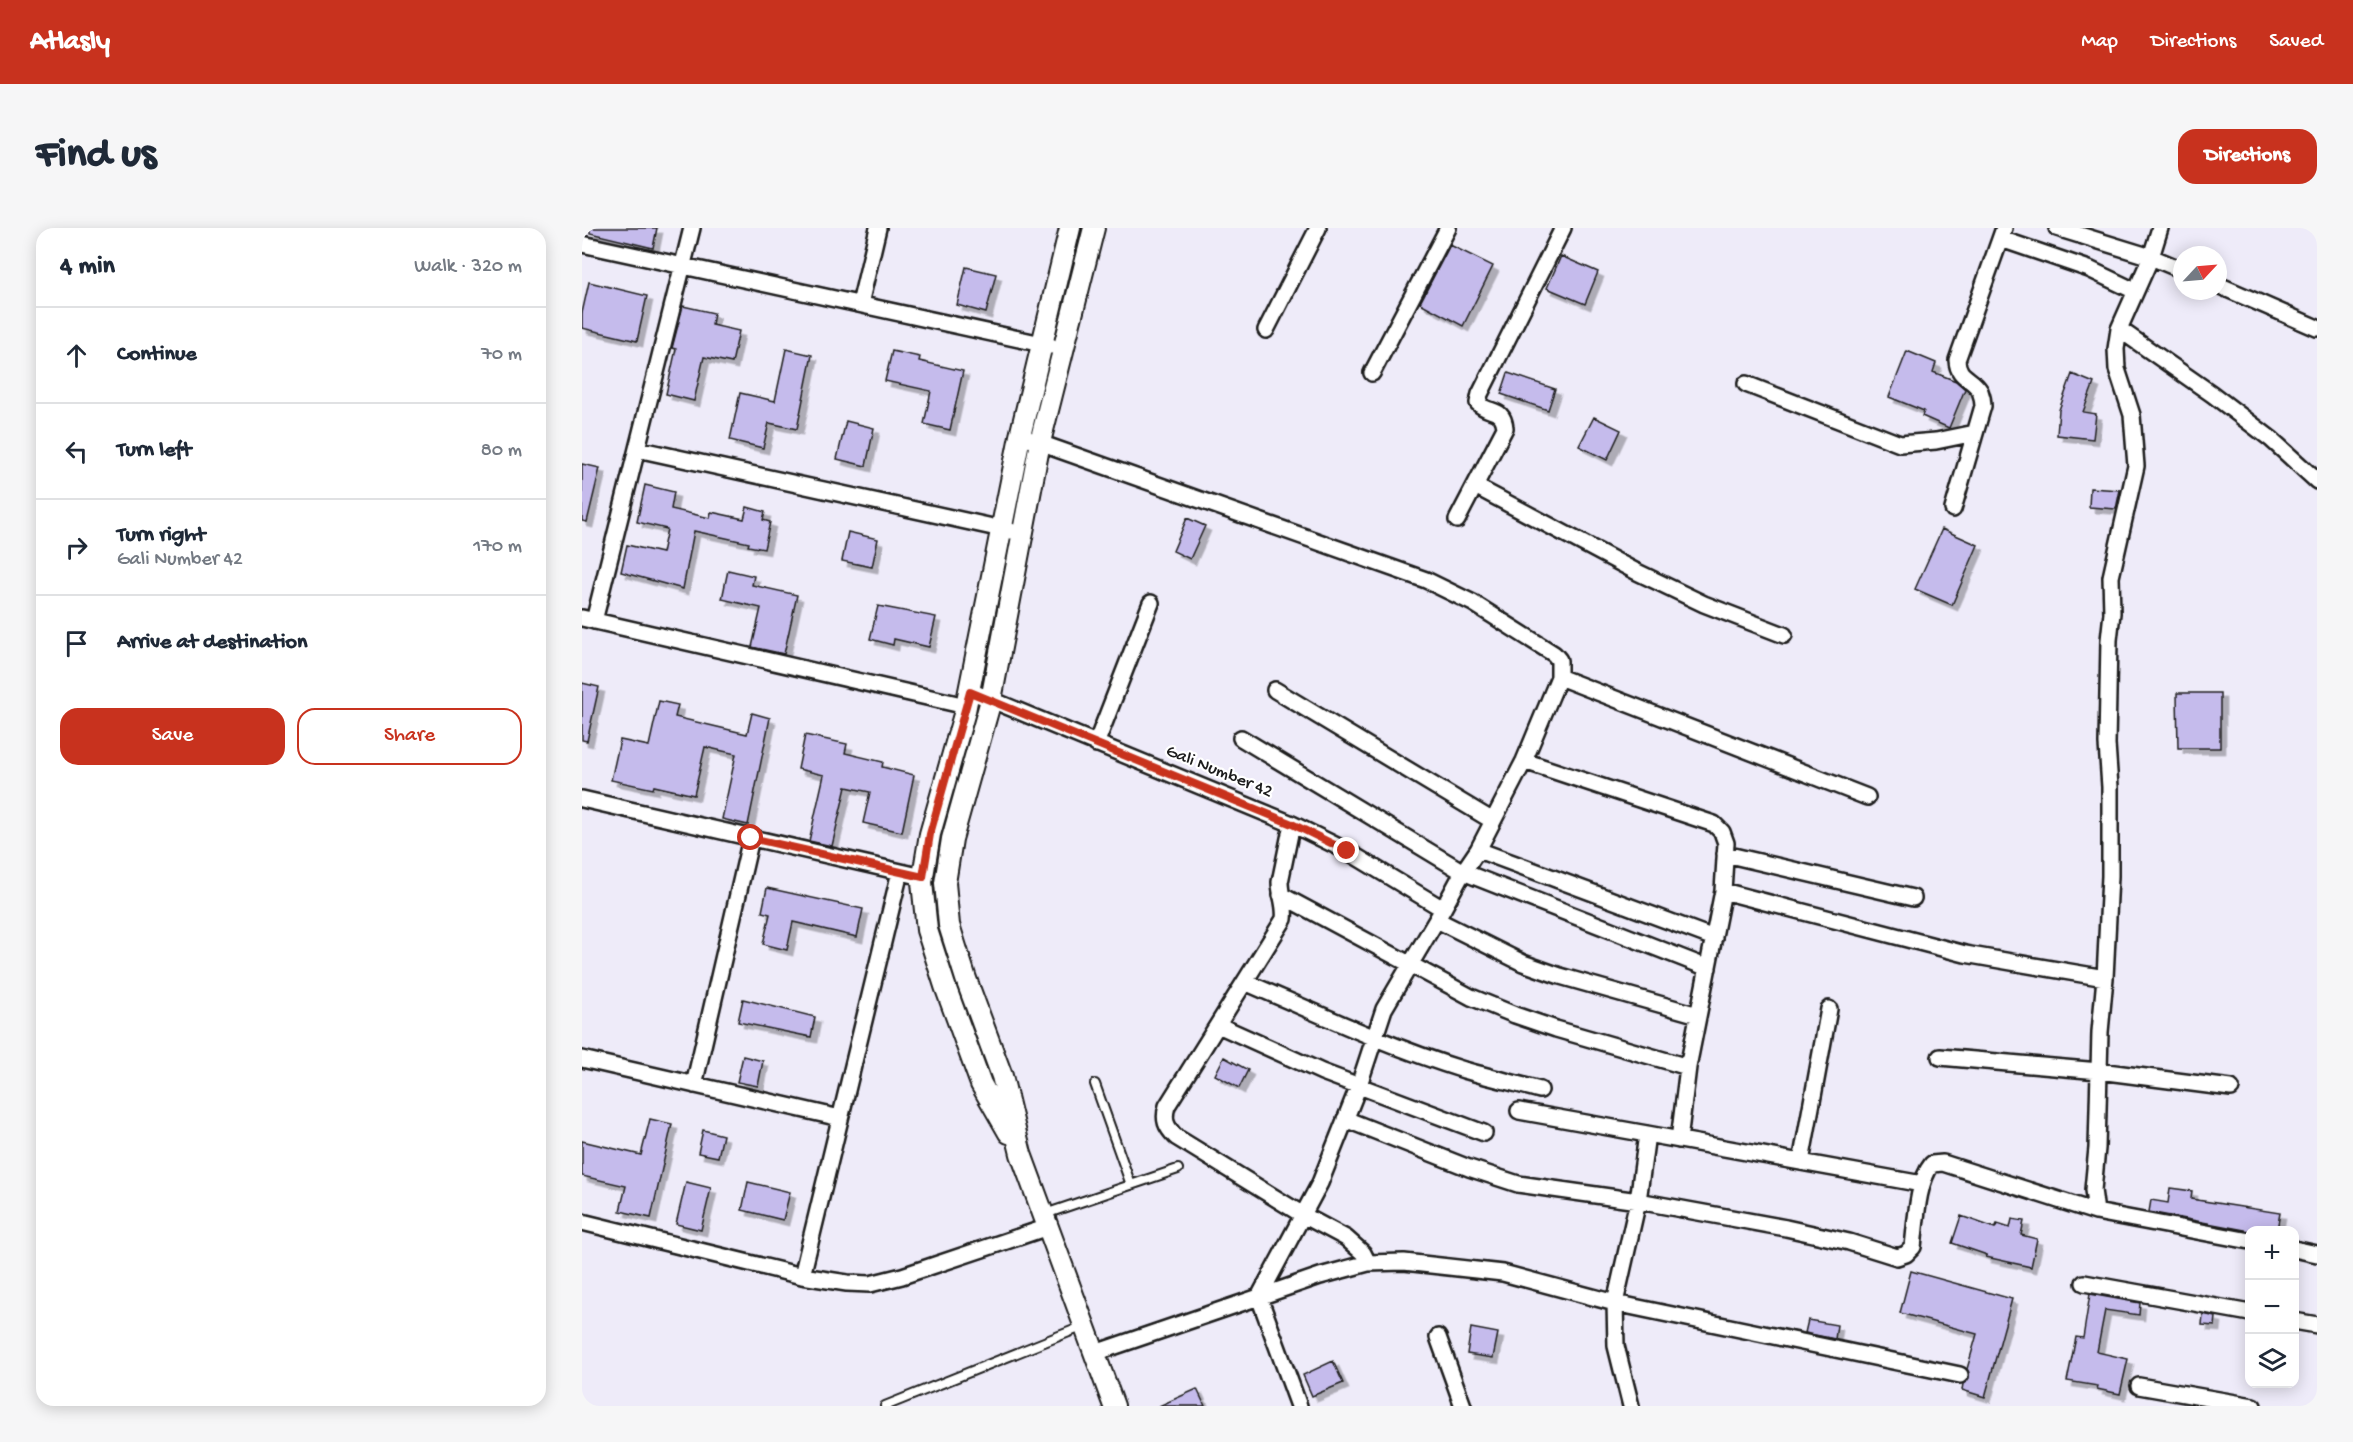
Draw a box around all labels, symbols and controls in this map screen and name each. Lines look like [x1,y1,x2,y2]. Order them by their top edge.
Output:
text: Atlasly [30,26,110,59]
text: Map [2081,30,2118,55]
text: Directions [2151,30,2236,55]
text: Saved [2269,30,2323,55]
button: Directions [2178,129,2317,184]
text: Find us [36,132,156,181]
north arrow [2173,246,2227,300]
text: 4 min [60,252,115,283]
text: Walk · 320 m [414,256,522,279]
icon: ahead [60,339,93,372]
text: Continue [117,342,197,368]
text: 70 m [481,344,522,367]
icon: left [60,435,93,468]
text: Turn left [117,438,191,464]
text: 80 m [481,440,522,463]
text: Turn right [117,523,205,549]
icon: right [60,531,93,564]
text: 170 m [473,536,522,559]
text: Gali Number 42 [117,549,243,572]
icon: arrive [60,627,93,660]
text: Arrive at destination [117,630,307,656]
button: Save [60,708,285,765]
button: Share [297,708,522,765]
street label: Gali Number 42 [1163,741,1276,803]
route start [737,824,763,850]
route end [1333,837,1359,863]
map controls [2245,1226,2299,1388]
button: + [2245,1226,2299,1280]
button: − [2245,1280,2299,1334]
button: layers [2245,1334,2299,1388]

